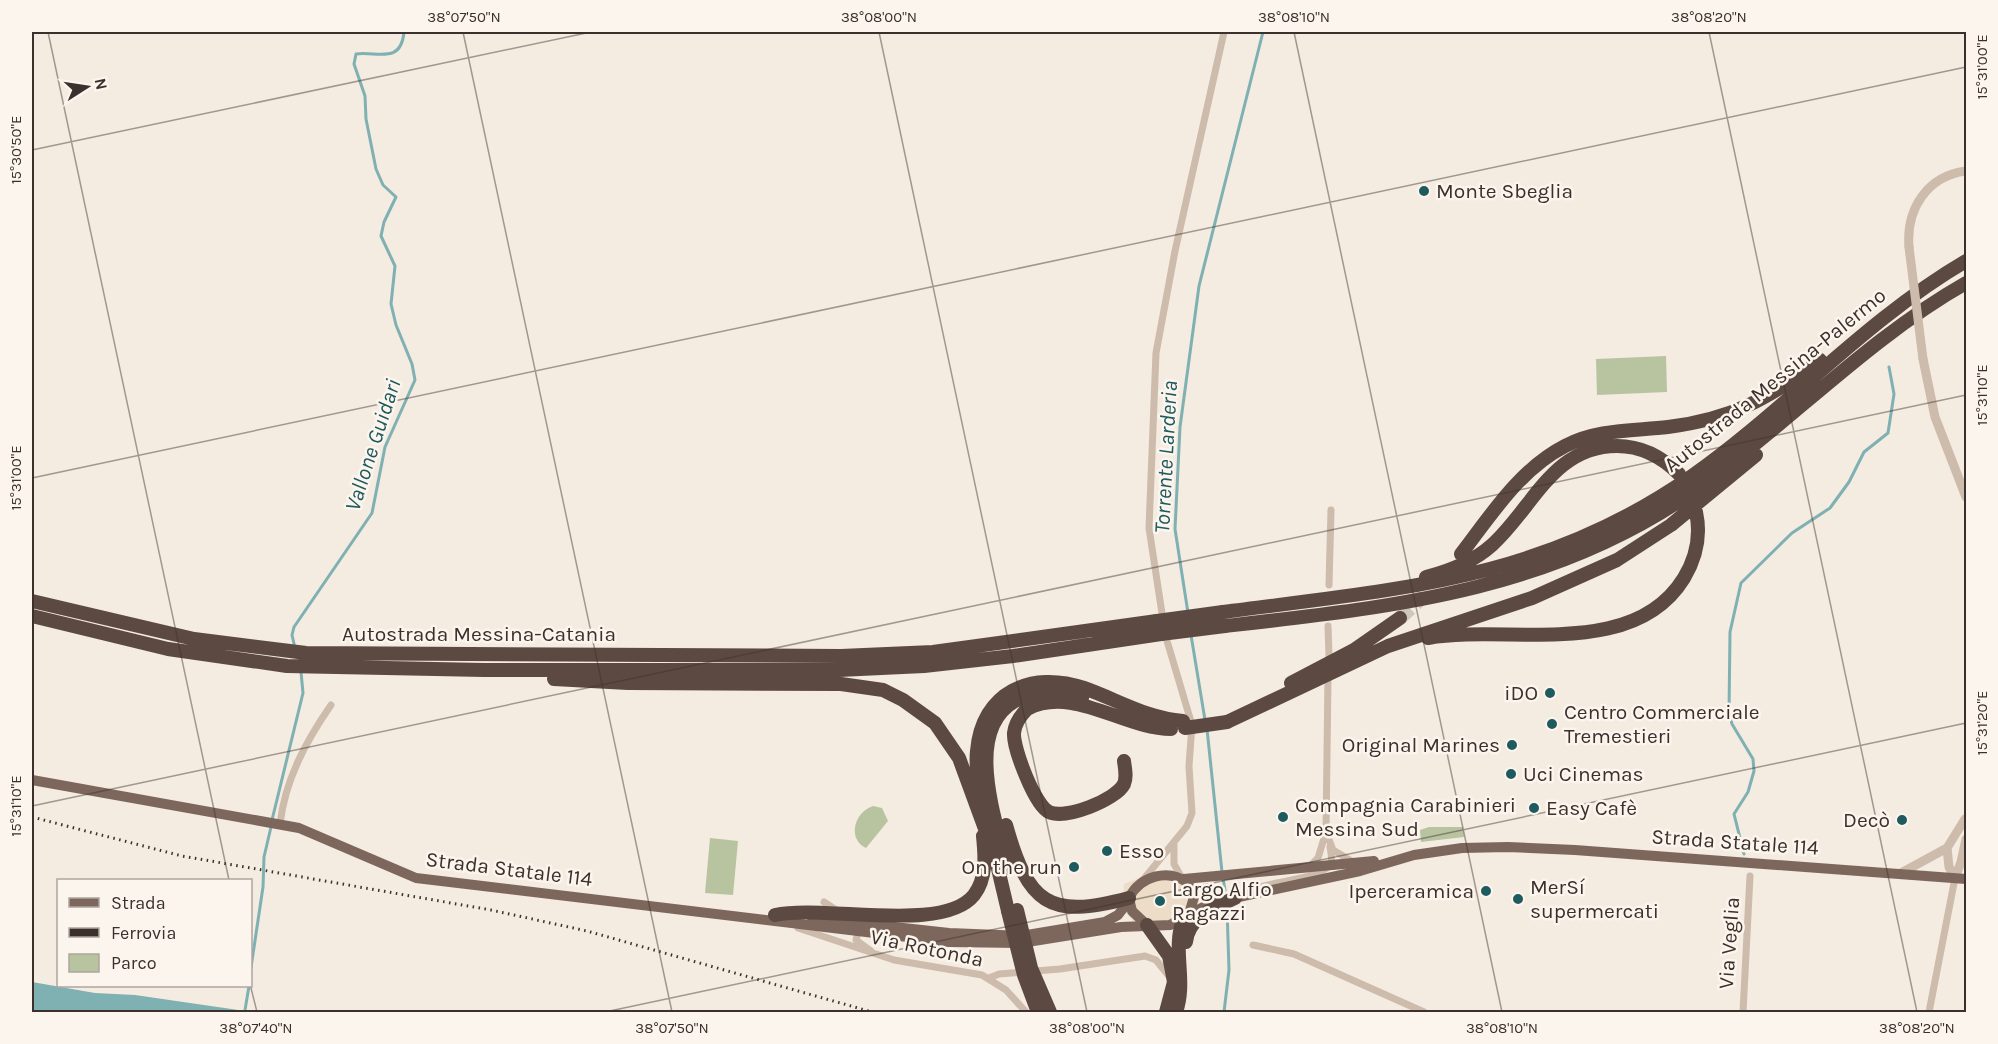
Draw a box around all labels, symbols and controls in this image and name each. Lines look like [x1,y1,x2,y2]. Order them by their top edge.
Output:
text: 38°07'50"N [427,8,501,26]
text: 38°08'00"N [841,8,917,26]
text: 38°08'10"N [1258,8,1330,26]
text: 38°08'20"N [1671,8,1747,26]
text: 15°31'00"E [1973,34,1991,100]
north arrow [57,57,117,117]
text: N [91,76,112,92]
text: 15°30'50"E [7,116,25,184]
place label: Monte Sbeglia [1436,179,1573,203]
marker: Monte Sbeglia [1417,184,1431,198]
street label: Autostrada Messina-Palermo [1659,283,1891,477]
text: 15°31'10"E [1973,364,1991,426]
water label: Vallone Guidari [339,376,407,514]
water label: Torrente Larderia [1149,380,1183,534]
text: 15°31'00"E [7,445,25,511]
street label: Autostrada Messina-Catania [342,622,616,646]
place label: iDO [1504,681,1538,705]
marker: iDO [1543,686,1557,700]
text: 15°31'20"E [1973,691,1991,755]
place label: Centro Commerciale Tremestieri [1564,700,1760,748]
marker: Centro Commerciale Tremestieri [1545,717,1559,731]
place label: Original Marines [1342,733,1500,757]
marker: Original Marines [1505,738,1519,752]
place label: Uci Cinemas [1523,762,1644,786]
marker: Uci Cinemas [1504,767,1518,781]
text: 15°31'10"E [7,775,25,837]
place label: Compagnia Carabinieri Messina Sud [1295,793,1516,841]
place label: Easy Cafè [1546,796,1637,820]
marker: Easy Cafè [1527,801,1541,815]
place label: Decò [1843,808,1890,832]
marker: Compagnia Carabinieri Messina Sud [1276,810,1290,824]
marker: Decò [1895,813,1909,827]
street label: Strada Statale 114 [1651,824,1820,860]
place label: Esso [1119,839,1164,863]
marker: Esso [1100,844,1114,858]
street label: Strada Statale 114 [424,847,594,891]
place label: On the run [961,855,1062,879]
marker: On the run [1067,860,1081,874]
place label: MerSí supermercati [1530,875,1659,923]
place label: Largo Alfio Ragazzi [1172,877,1272,925]
legend [57,879,252,987]
place label: Iperceramica [1348,879,1474,903]
marker: Iperceramica [1479,884,1493,898]
text: Strada [111,892,166,914]
marker: MerSí supermercati [1511,892,1525,906]
marker: Largo Alfio Ragazzi [1153,894,1167,908]
street label: Via Veglia [1714,896,1744,990]
text: Ferrovia [111,922,176,944]
street label: Via Rotonda [868,924,986,972]
text: Parco [111,952,157,974]
text: 38°07'40"N [219,1019,293,1037]
text: 38°07'50"N [635,1019,709,1037]
text: 38°08'00"N [1049,1019,1125,1037]
text: 38°08'10"N [1466,1019,1538,1037]
text: 38°08'20"N [1879,1019,1955,1037]

